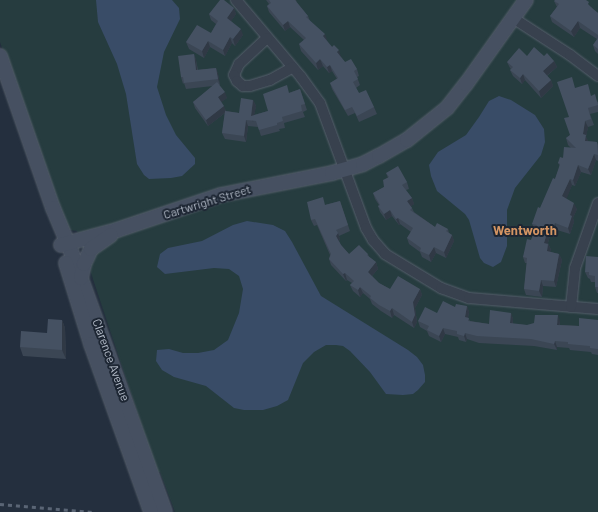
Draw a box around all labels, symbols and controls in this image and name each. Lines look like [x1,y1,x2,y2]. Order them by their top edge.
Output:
street label: Cartwright Street [162,182,252,222]
district label: Wentworth [493,222,557,238]
street label: Clarence Avenue [89,317,133,403]

